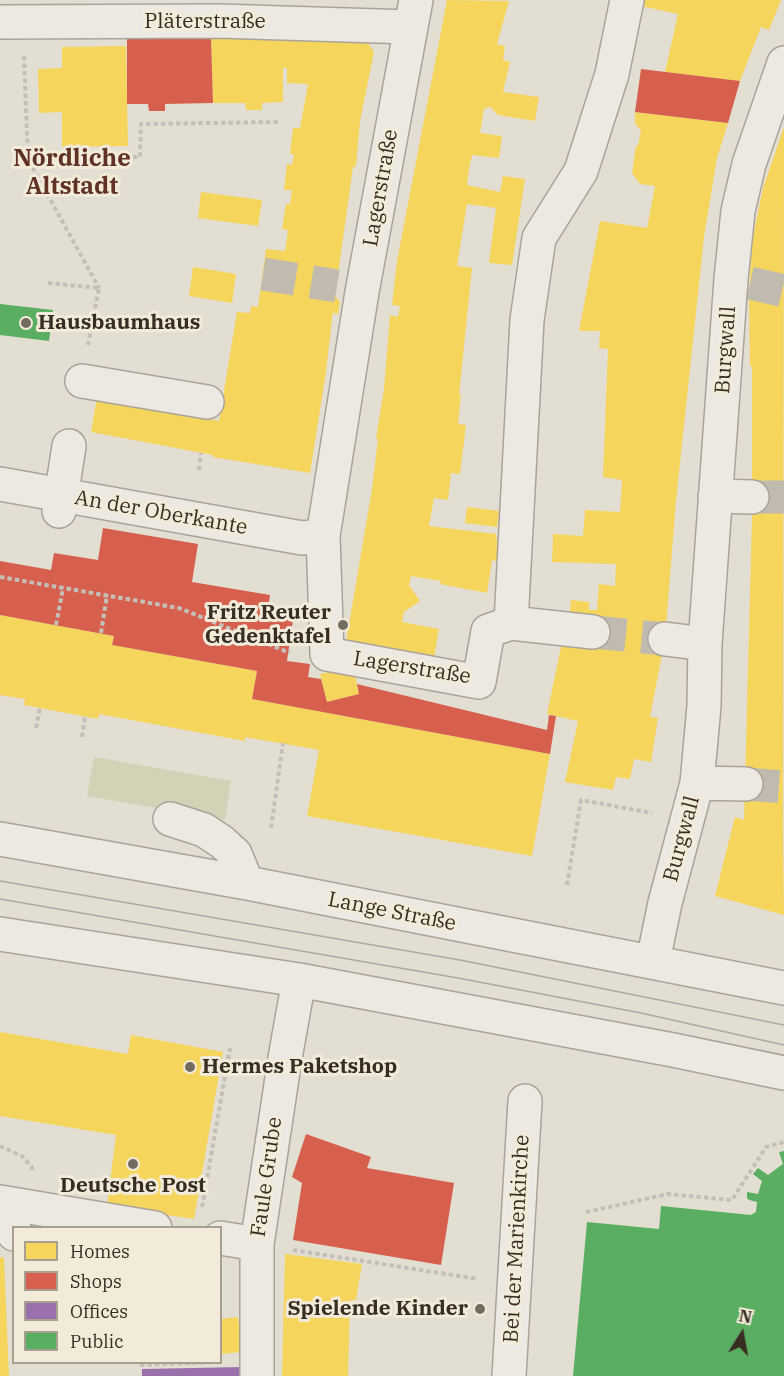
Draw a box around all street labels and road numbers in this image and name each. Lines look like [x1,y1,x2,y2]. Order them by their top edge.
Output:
street label: Pläterstraße [144,9,266,35]
street label: Lagerstraße [358,127,404,249]
street label: Burgwall [710,305,742,395]
street label: An der Oberkante [73,485,249,541]
street label: Lagerstraße [351,646,473,690]
street label: Burgwall [658,793,706,885]
street label: Lange Straße [326,887,458,937]
street label: Faule Grube [246,1115,288,1239]
street label: Bei der Marienkirche [499,1134,535,1344]

